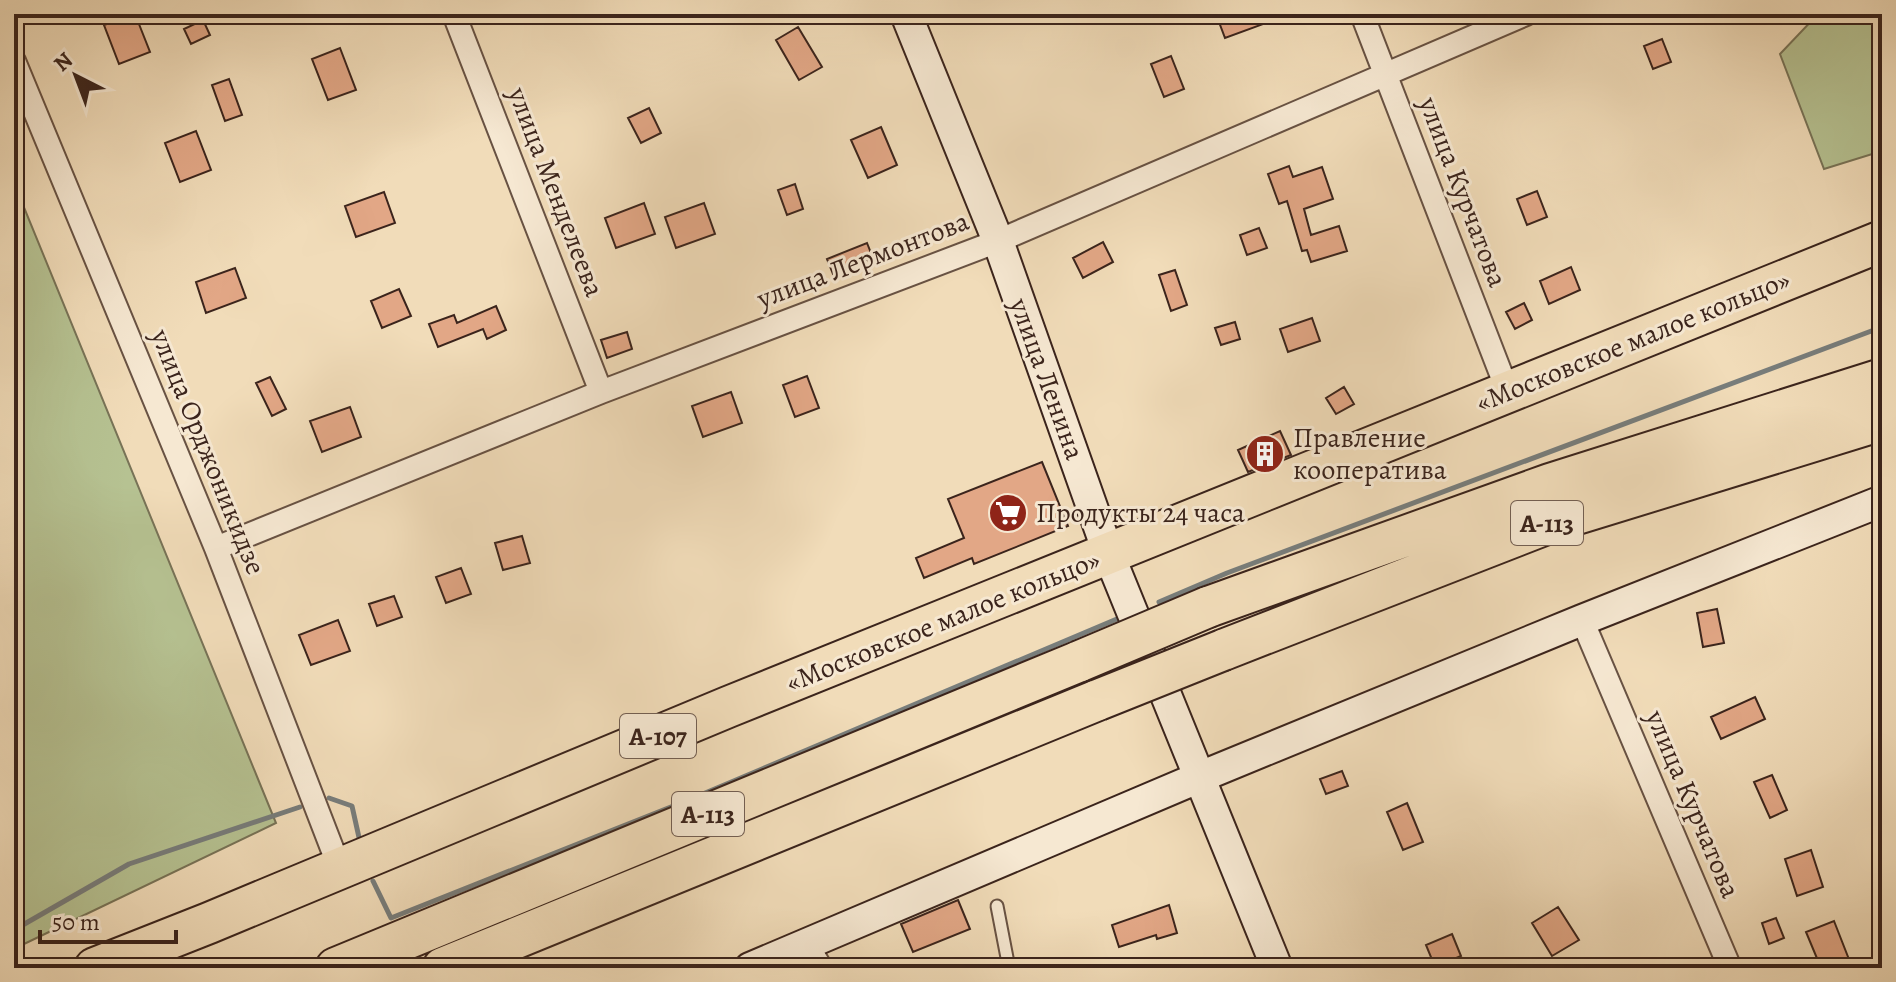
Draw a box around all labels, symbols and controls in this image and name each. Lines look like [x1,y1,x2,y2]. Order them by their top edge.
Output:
north arrow [36,36,116,116]
text: N [47,45,79,78]
street label: улица Менделеева [498,81,613,302]
street label: улица Курчатова [1409,91,1517,293]
street label: улица Лермонтова [751,202,975,318]
street label: «Московское малое кольцо» [1470,261,1796,421]
street label: улица Ленина [1000,292,1094,465]
street label: улица Орджоникидзе [141,323,275,580]
place label: Правление кооператива [1293,419,1447,489]
building icon: Правление кооператива [1244,433,1286,475]
supermarket icon: Продукты 24 часа [987,492,1029,534]
place label: Продукты 24 часа [1036,494,1245,532]
road number: А-113 [1511,501,1583,545]
street label: «Московское малое кольцо» [780,541,1106,701]
street label: улица Курчатова [1636,703,1750,904]
road number: А-107 [620,714,696,758]
road number: А-113 [672,792,744,836]
scale bar [40,894,176,944]
text: 50 m [52,906,100,938]

